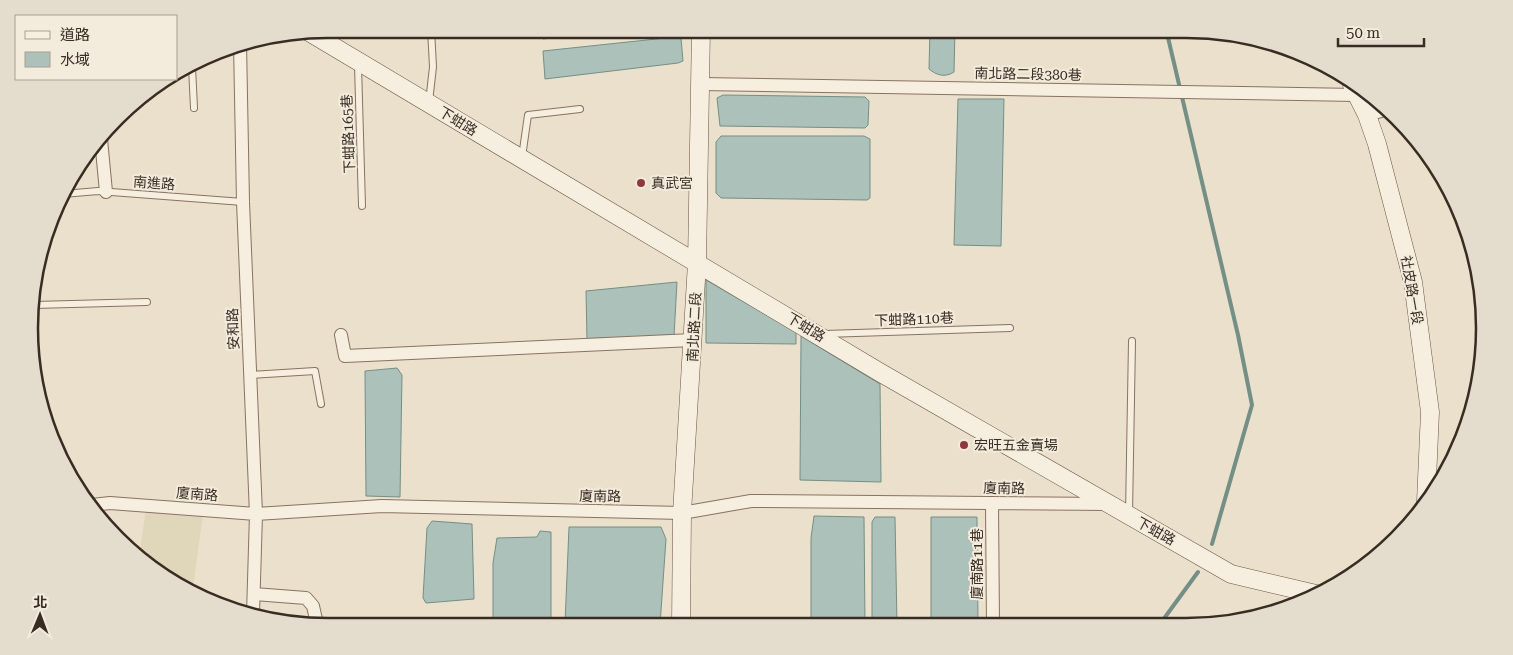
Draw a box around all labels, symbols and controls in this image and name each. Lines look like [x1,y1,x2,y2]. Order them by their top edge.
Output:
legend [15,15,178,80]
scale bar [1338,15,1424,47]
text: 50 m [1346,24,1381,42]
text: 道路 [60,26,90,44]
text: 水域 [60,51,90,69]
street label: 南北路二段380巷 [974,65,1082,83]
street label: 下蚶路165巷 [339,94,357,174]
street label: 下蚶路 [436,103,480,139]
street label: 南進路 [132,174,176,192]
place label: 真武宮 [651,175,693,191]
marker: 真武宮 [635,177,647,189]
street label: 社皮路一段 [1398,254,1426,326]
street label: 南北路二段 [684,292,704,362]
street label: 安和路 [224,308,242,350]
street label: 下蚶路 [784,309,828,345]
street label: 下蚶路110巷 [874,310,954,328]
place label: 宏旺五金賣場 [974,437,1058,453]
marker: 宏旺五金賣場 [958,439,970,451]
street label: 廈南路 [983,480,1025,496]
street label: 廈南路 [175,485,219,503]
street label: 廈南路 [579,488,621,504]
street label: 下蚶路 [1134,514,1178,548]
street label: 廈南路11巷 [969,528,985,600]
north arrow [15,590,65,640]
text: 北 [33,594,47,610]

